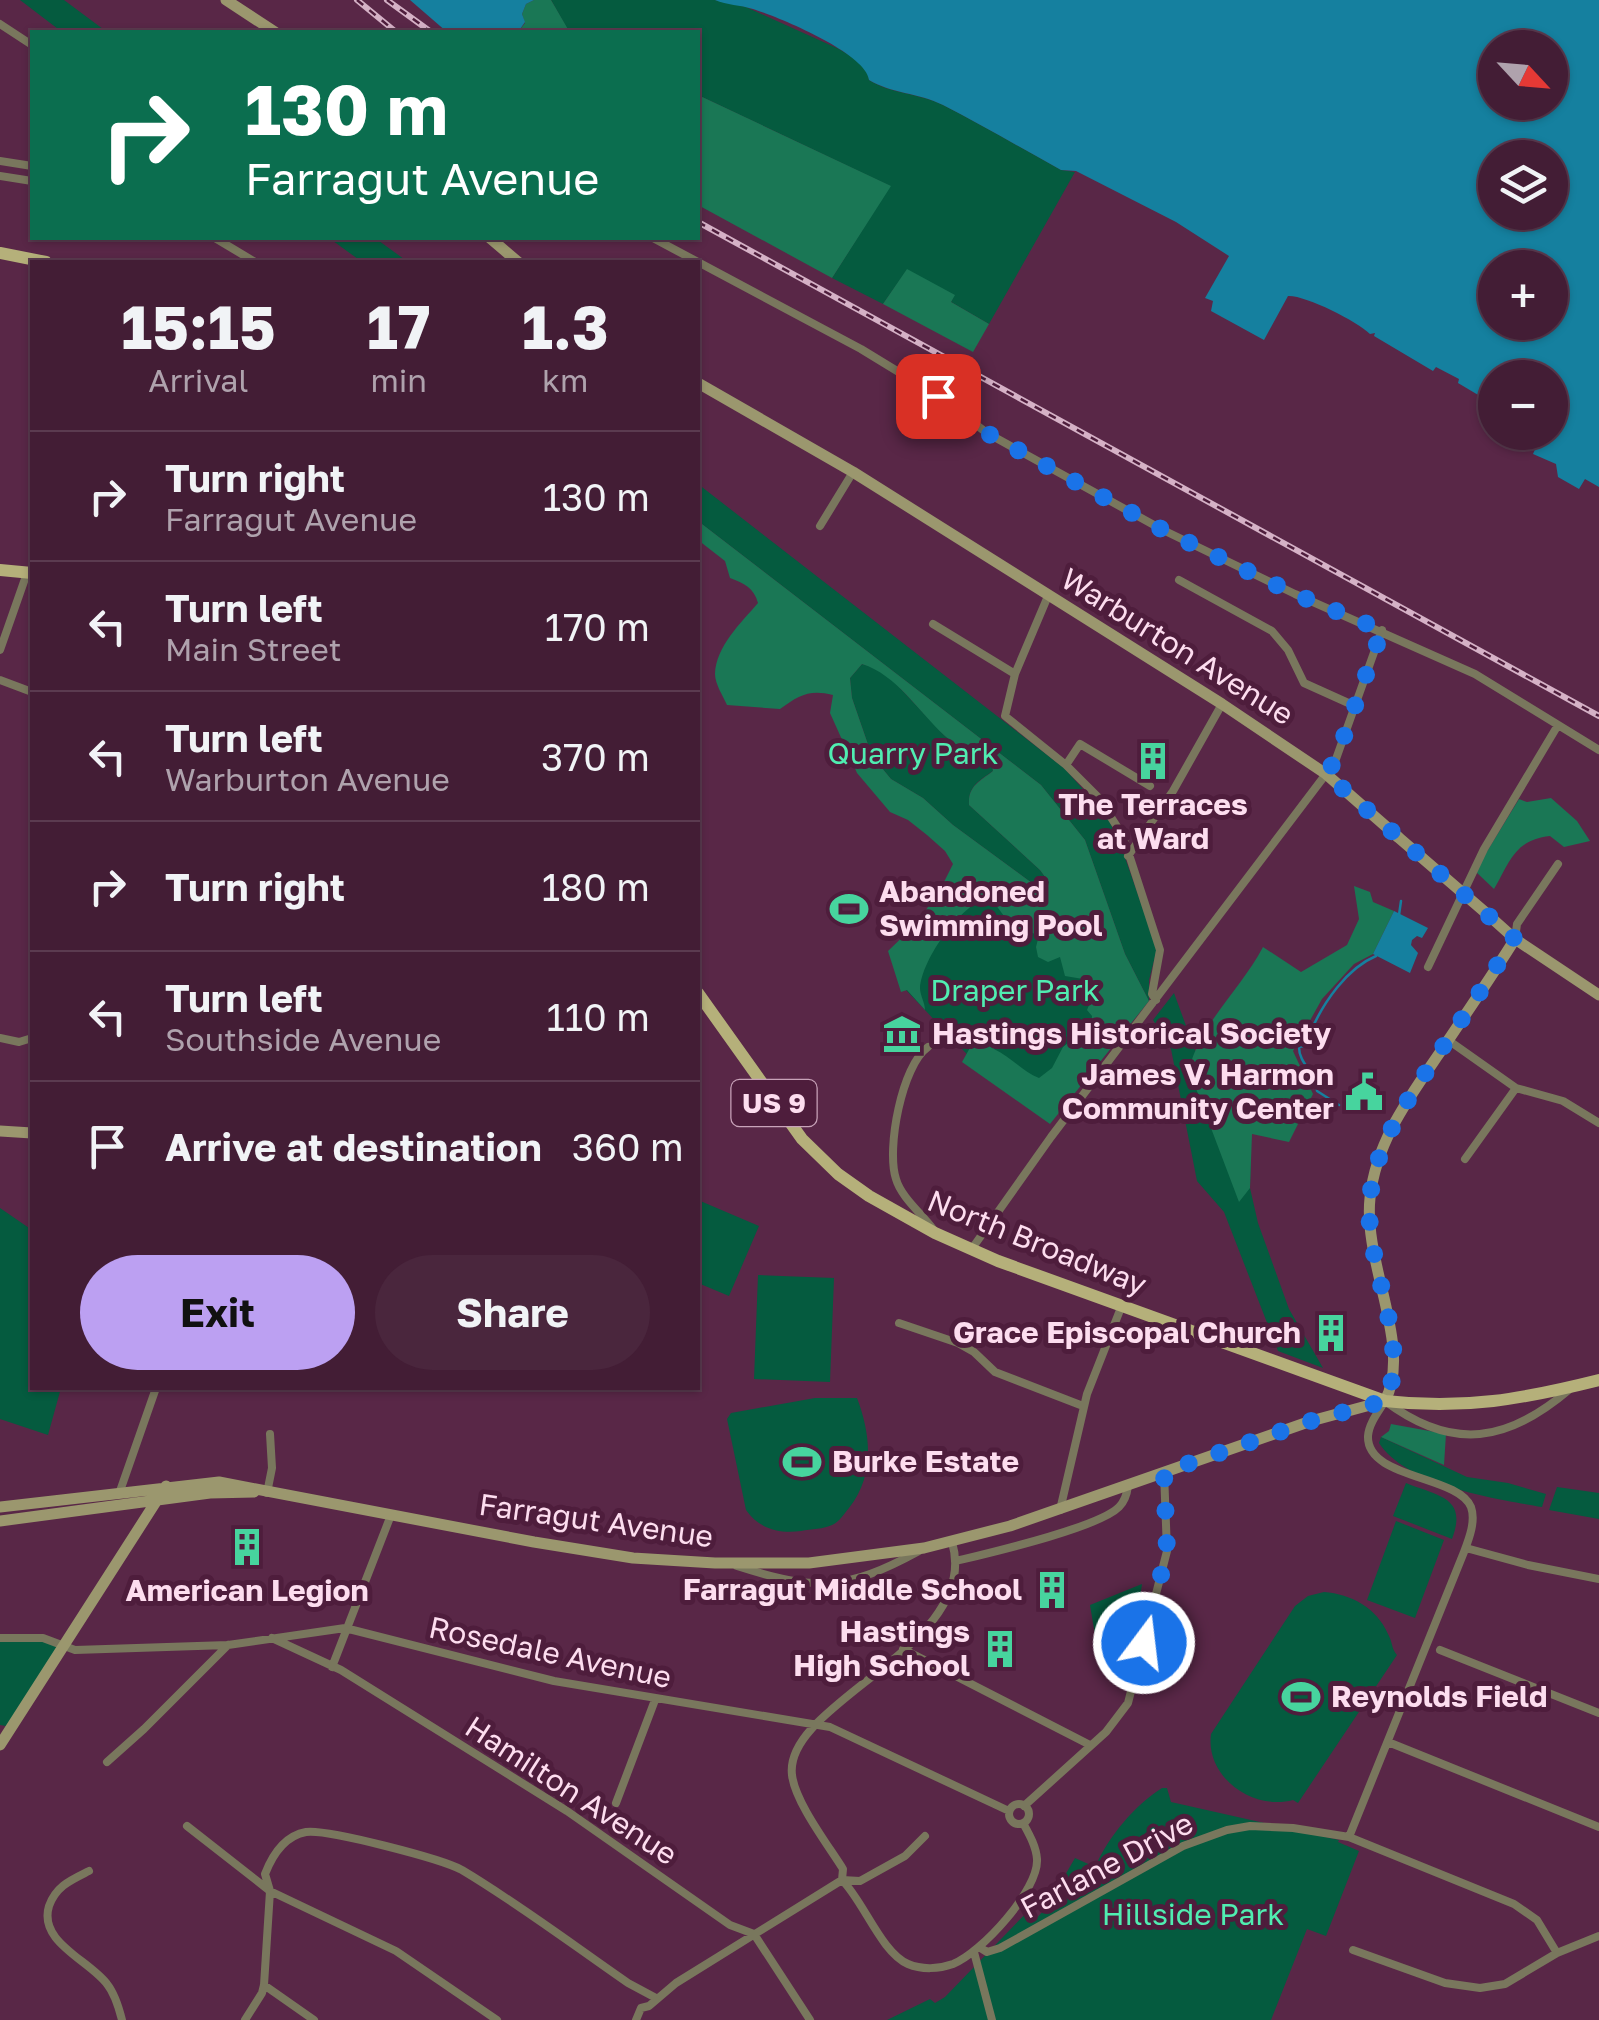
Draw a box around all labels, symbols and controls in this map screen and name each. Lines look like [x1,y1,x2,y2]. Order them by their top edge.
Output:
north arrow [1478,30,1568,120]
map controls [1478,30,1568,450]
text: 130 m [245,66,448,150]
icon: right [80,70,210,200]
button: layers [1478,140,1568,230]
text: Farragut Avenue [245,151,599,205]
button: + [1478,250,1568,340]
text: 15:15 [121,290,276,362]
text: 17 [367,290,431,362]
text: 1.3 [522,290,609,362]
pin [896,354,981,439]
button: − [1478,360,1568,450]
text: Arrival [148,361,249,399]
text: min [370,361,427,399]
text: km [542,361,588,399]
icon: arrive [911,369,966,424]
text: Turn right [165,455,345,500]
icon: right [80,469,135,524]
text: 130 m [543,474,650,519]
text: Farragut Avenue [165,500,417,538]
street label: Warburton Avenue [1055,560,1300,732]
text: Turn left [165,585,323,630]
icon: left [80,599,135,654]
text: 170 m [545,604,650,649]
text: Main Street [165,630,342,668]
text: Turn left [165,715,323,760]
icon: left [80,729,135,784]
text: 370 m [541,734,650,779]
park label: Quarry Park [828,735,998,771]
building icon: The Terraces at Ward [1132,740,1174,782]
text: Warburton Avenue [165,760,450,798]
place label: The Terraces at Ward [1058,786,1248,856]
icon: right [80,859,135,914]
text: Turn right [165,864,345,909]
text: 180 m [542,864,650,909]
place label: Abandoned Swimming Pool [879,873,1103,943]
sports icon: Abandoned Swimming Pool [828,888,870,930]
park label: Draper Park [930,972,1100,1008]
text: Turn left [165,975,323,1020]
icon: left [80,989,135,1044]
text: 110 m [546,994,650,1039]
museum icon: Hastings Historical Society [881,1013,923,1055]
place label: Hastings Historical Society [932,1015,1331,1051]
text: Southside Avenue [165,1020,441,1058]
place label: James V. Harmon Community Center [1062,1056,1334,1126]
public building icon: James V. Harmon Community Center [1343,1071,1385,1113]
road number: US 9 [732,1080,816,1126]
icon: arrive [80,1119,135,1174]
text: Arrive at destination [165,1124,542,1169]
text: 360 m [572,1124,684,1169]
street label: North Broadway [923,1182,1152,1302]
button: Exit [80,1255,355,1370]
button: Share [375,1255,650,1370]
building icon: Grace Episcopal Church [1310,1312,1352,1354]
place label: Grace Episcopal Church [953,1314,1301,1350]
sports icon: Burke Estate [781,1441,823,1483]
place label: Burke Estate [832,1443,1019,1479]
street label: Farragut Avenue [477,1486,716,1554]
building icon: American Legion [226,1526,268,1568]
building icon: Farragut Middle School [1031,1569,1073,1611]
place label: Farragut Middle School [683,1571,1022,1607]
place label: American Legion [125,1572,369,1608]
position arrow [1092,1591,1196,1695]
street label: Rosedale Avenue [426,1609,675,1695]
place label: Hastings High School [793,1613,970,1683]
building icon: Hastings High School [979,1628,1021,1670]
sports icon: Reynolds Field [1280,1676,1322,1718]
place label: Reynolds Field [1331,1678,1547,1714]
street label: Hamilton Avenue [459,1708,684,1872]
street label: Farlane Drive [1014,1805,1199,1926]
park label: Hillside Park [1102,1896,1284,1932]

